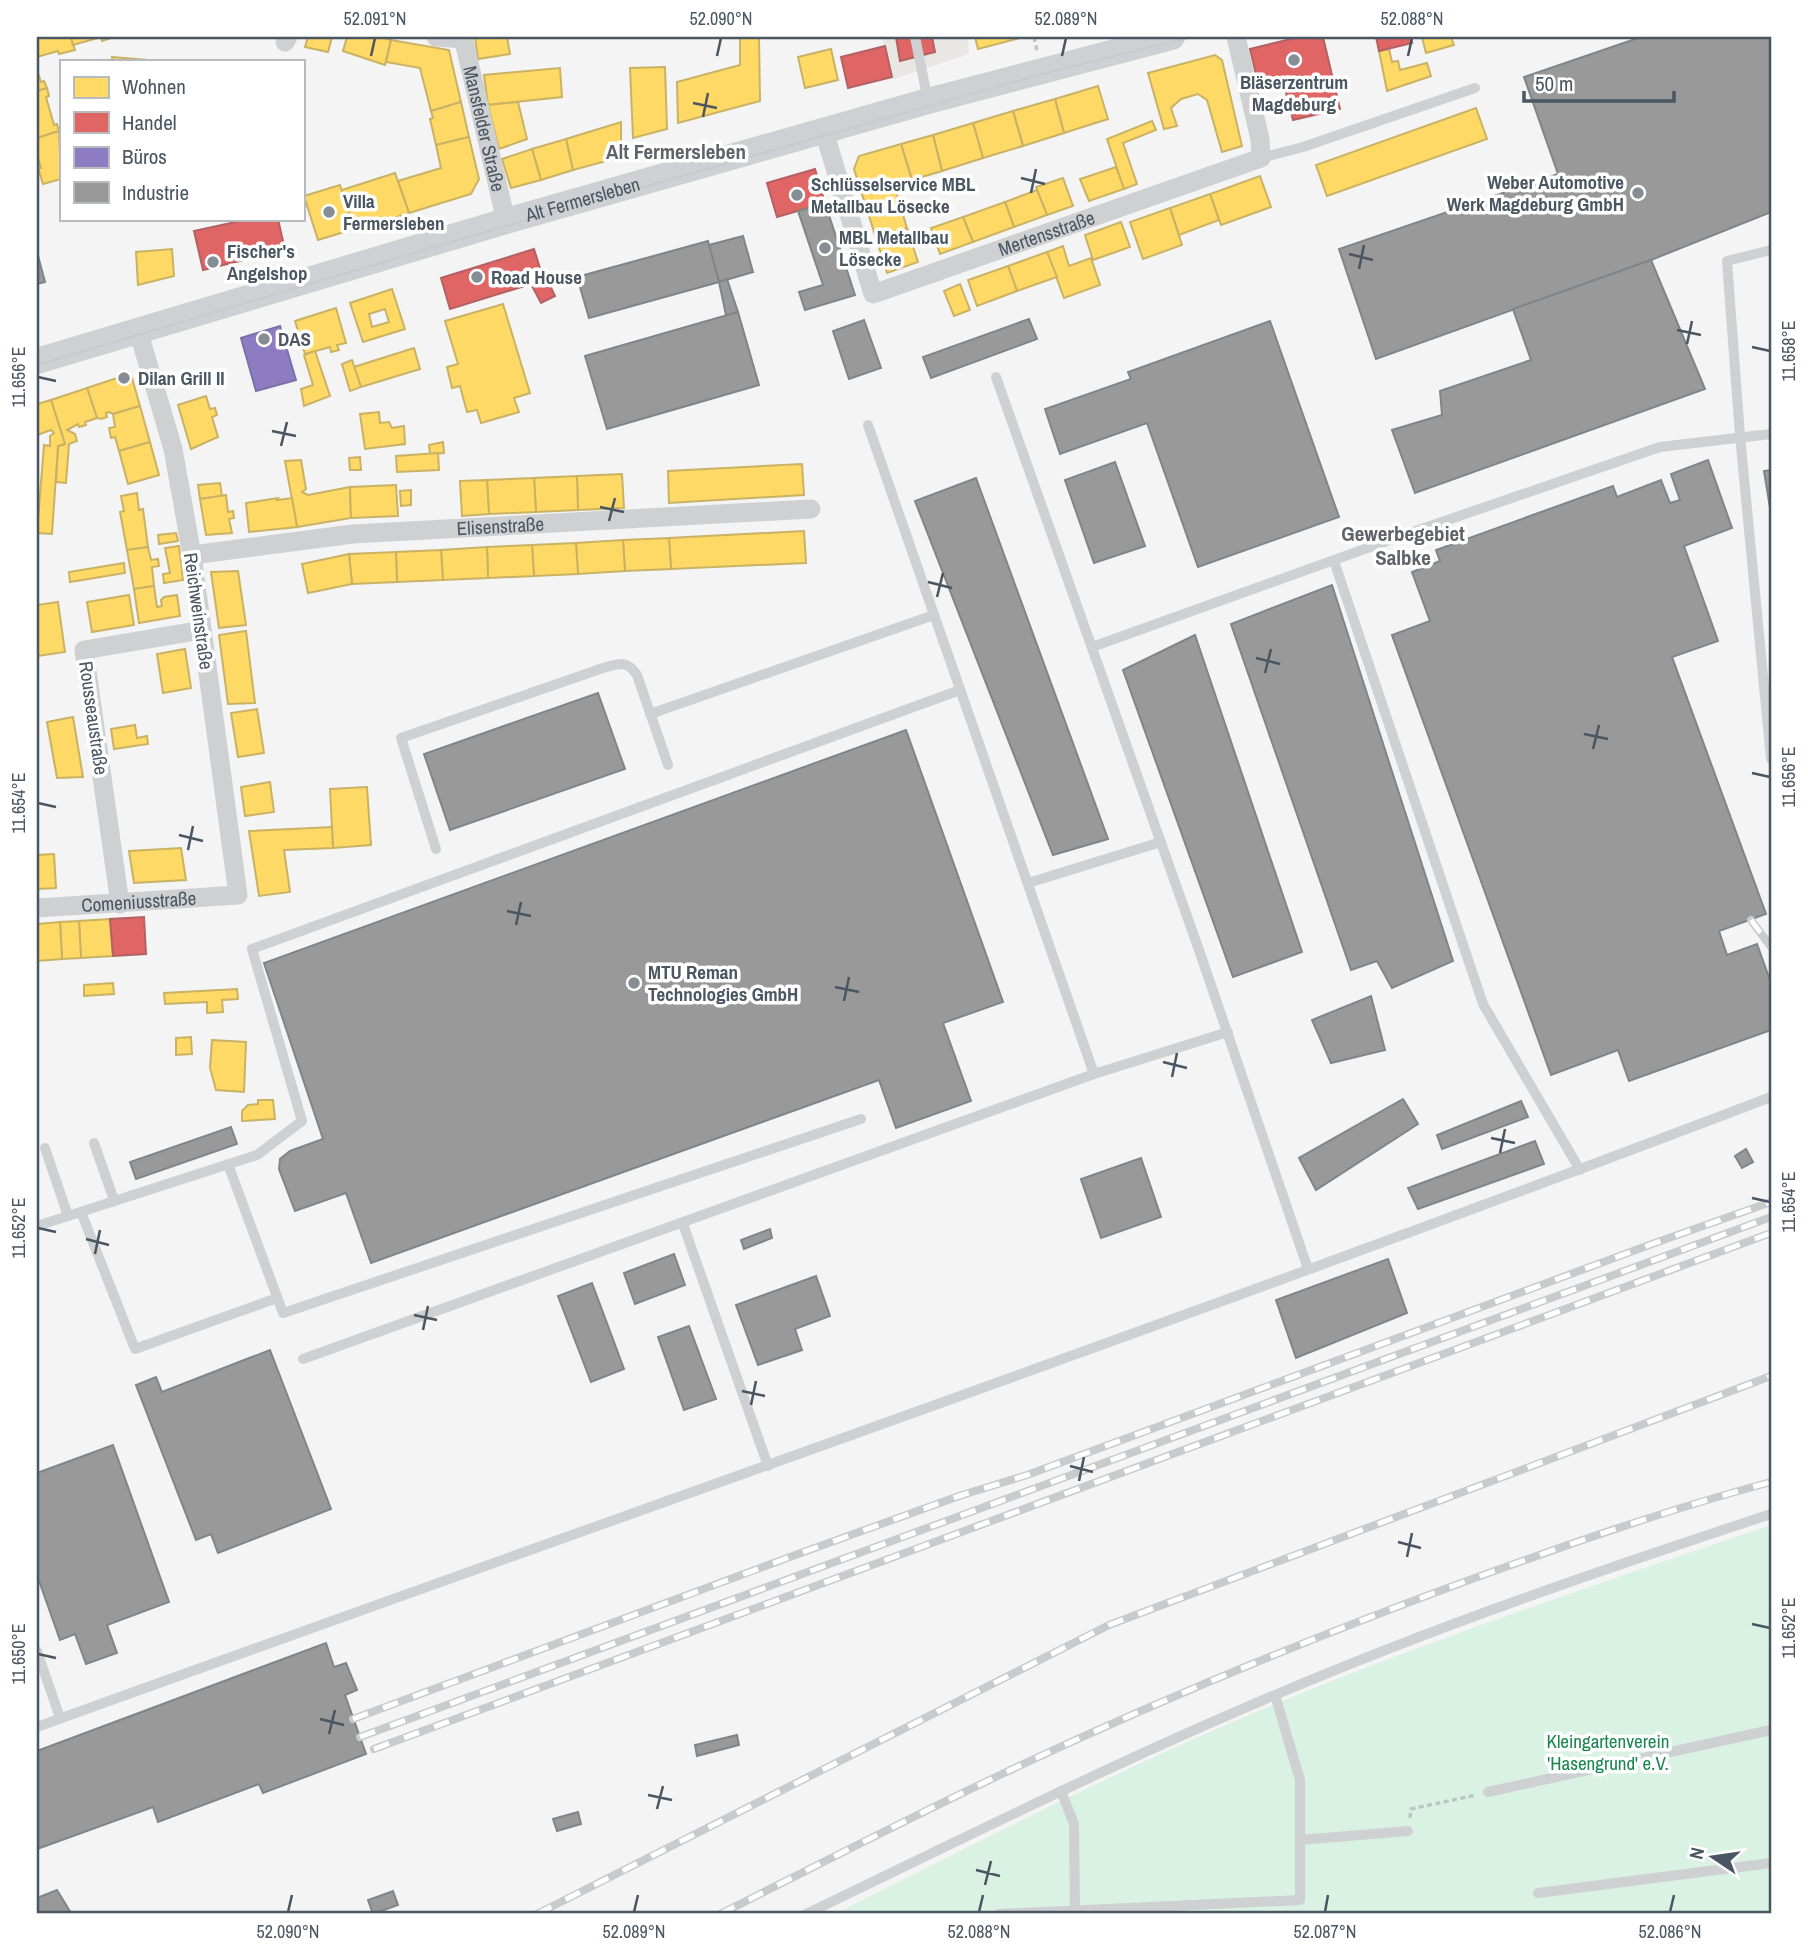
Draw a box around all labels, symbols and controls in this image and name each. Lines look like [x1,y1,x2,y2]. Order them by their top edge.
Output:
text: 52.091°N [344,6,407,31]
text: 52.090°N [690,6,753,31]
text: 52.089°N [1035,6,1098,31]
text: 52.088°N [1381,6,1444,31]
marker: Bläserzentrum Magdeburg [1286,52,1302,68]
legend [60,60,304,220]
scale bar [1524,60,1675,104]
street label: Mansfelder Straße [457,63,512,194]
place label: Bläserzentrum Magdeburg [1240,69,1348,117]
text: 50 m [1535,69,1573,98]
text: Wohnen [122,72,186,101]
text: Handel [122,108,177,137]
district label: Alt Fermersleben [606,137,746,166]
text: Büros [122,142,167,171]
place label: Weber Automotive Werk Magdeburg GmbH [1447,169,1624,217]
street label: Alt Fermersleben [521,171,643,228]
place label: Schlüsselservice MBL Metallbau Lösecke [811,171,976,219]
text: Industrie [122,178,189,207]
marker: Weber Automotive Werk Magdeburg GmbH [1630,185,1646,201]
marker: Schlüsselservice MBL Metallbau Lösecke [789,187,805,203]
place label: Villa Fermersleben [343,188,444,236]
marker: Villa Fermersleben [321,204,337,220]
street label: Mertensstraße [995,204,1098,262]
place label: MBL Metallbau Lösecke [839,224,949,272]
place label: Fischer's Angelshop [227,238,308,286]
marker: MBL Metallbau Lösecke [817,240,833,256]
marker: Fischer's Angelshop [205,254,221,270]
place label: Road House [491,264,582,290]
marker: Road House [469,269,485,285]
text: 11.658°E [1776,320,1801,382]
place label: DAS [278,326,311,352]
marker: DAS [256,331,272,347]
text: 11.656°E [6,346,31,408]
place label: Dilan Grill II [138,365,225,391]
marker: Dilan Grill II [116,370,132,386]
street label: Elisenstraße [456,511,545,541]
district label: Gewerbegebiet Salbke [1341,519,1465,572]
street label: Reichweinstraße [178,551,220,671]
street label: Rousseaustraße [73,660,115,776]
text: 11.656°E [1776,746,1801,808]
text: 11.654°E [6,772,31,834]
street label: Comeniusstraße [80,885,197,918]
place label: MTU Reman Technologies GmbH [648,959,798,1007]
marker: MTU Reman Technologies GmbH [626,975,642,991]
text: 11.654°E [1776,1171,1801,1233]
text: 11.652°E [6,1197,31,1259]
text: 11.652°E [1776,1597,1801,1659]
text: 11.650°E [6,1623,31,1685]
park label: Kleingartenverein 'Hasengrund' e.V. [1547,1728,1670,1776]
north arrow [1678,1822,1748,1892]
text: N [1683,1845,1710,1862]
text: 52.090°N [257,1919,320,1944]
text: 52.089°N [603,1919,666,1944]
text: 52.088°N [948,1919,1011,1944]
text: 52.087°N [1294,1919,1357,1944]
text: 52.086°N [1639,1919,1702,1944]

